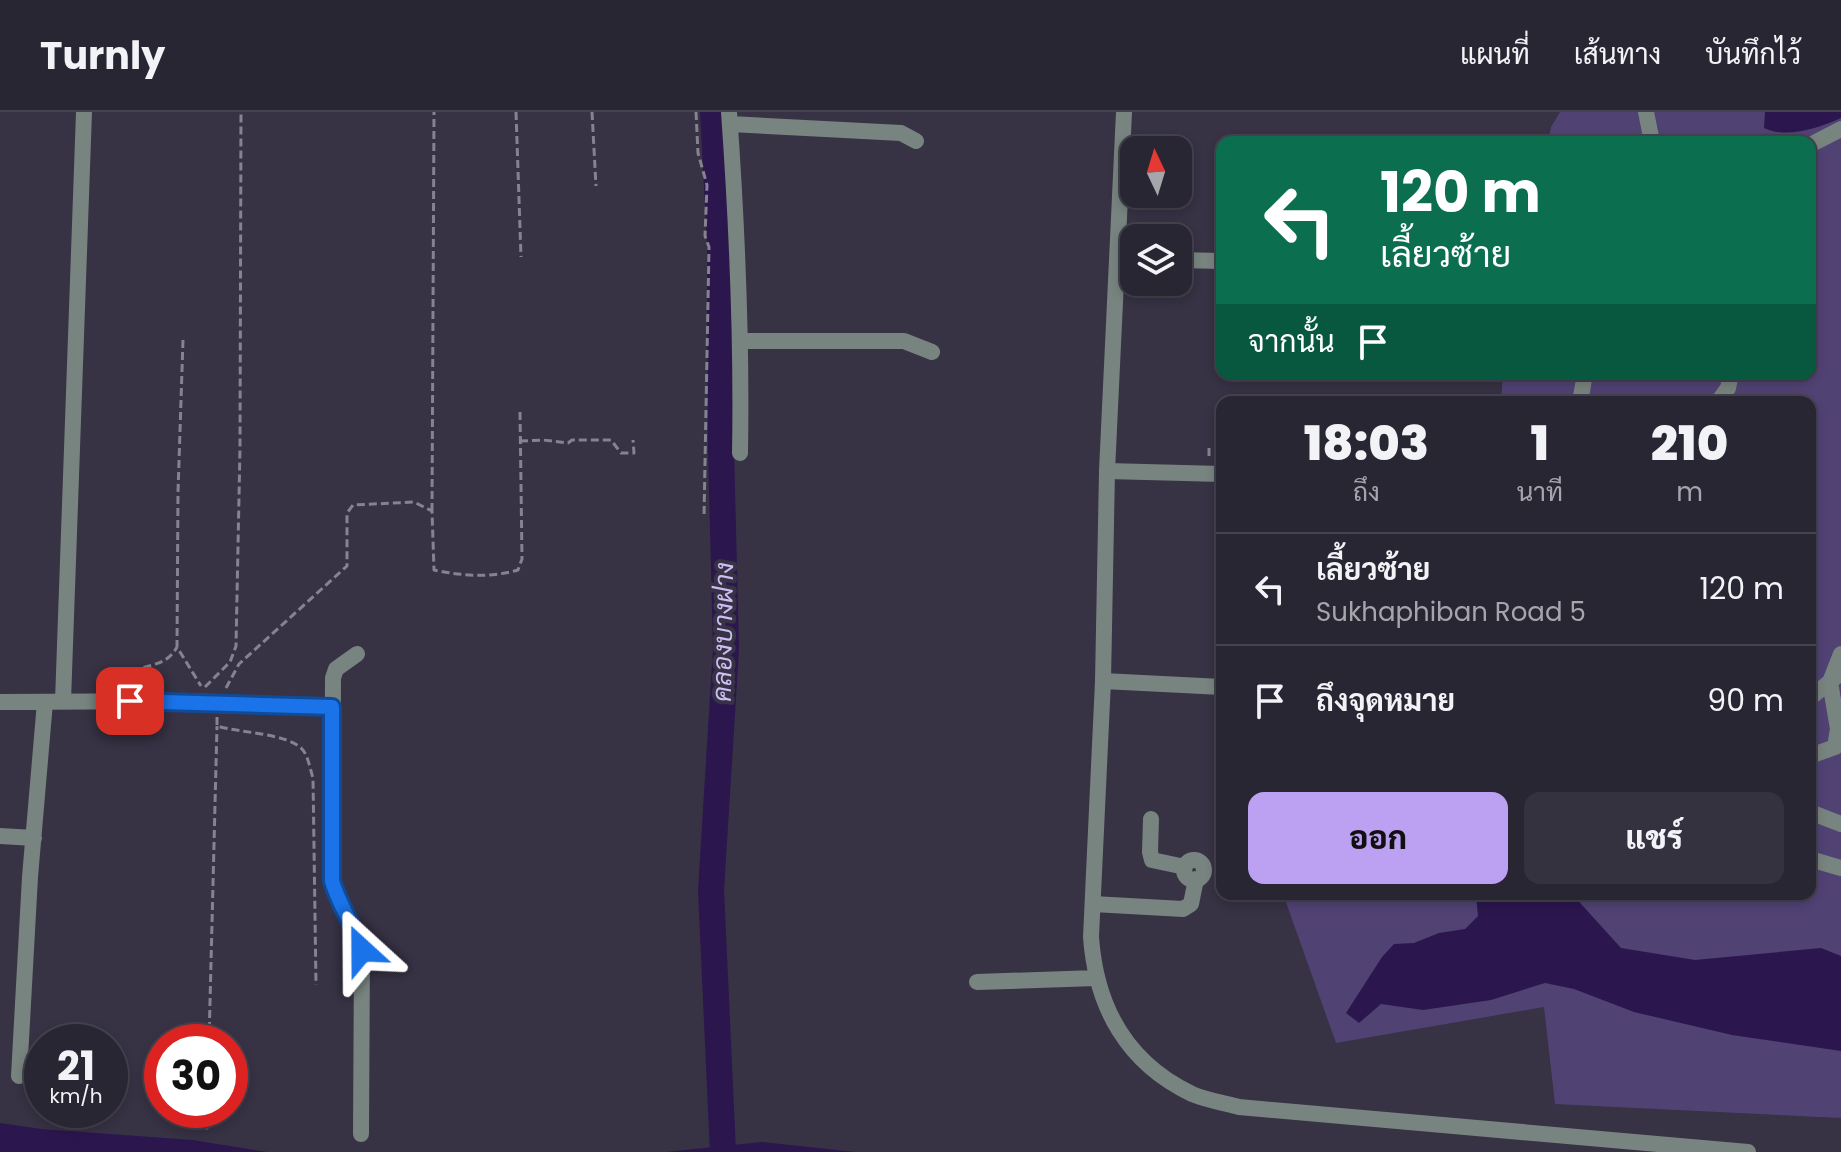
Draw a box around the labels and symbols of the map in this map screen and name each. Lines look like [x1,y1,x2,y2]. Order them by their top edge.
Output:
north arrow [1120,136,1192,208]
water label: คลองบางฝาง [704,562,742,702]
pin [96,667,164,735]
position arrow [320,908,404,992]
speed limit sign: 30 [144,1024,248,1128]

